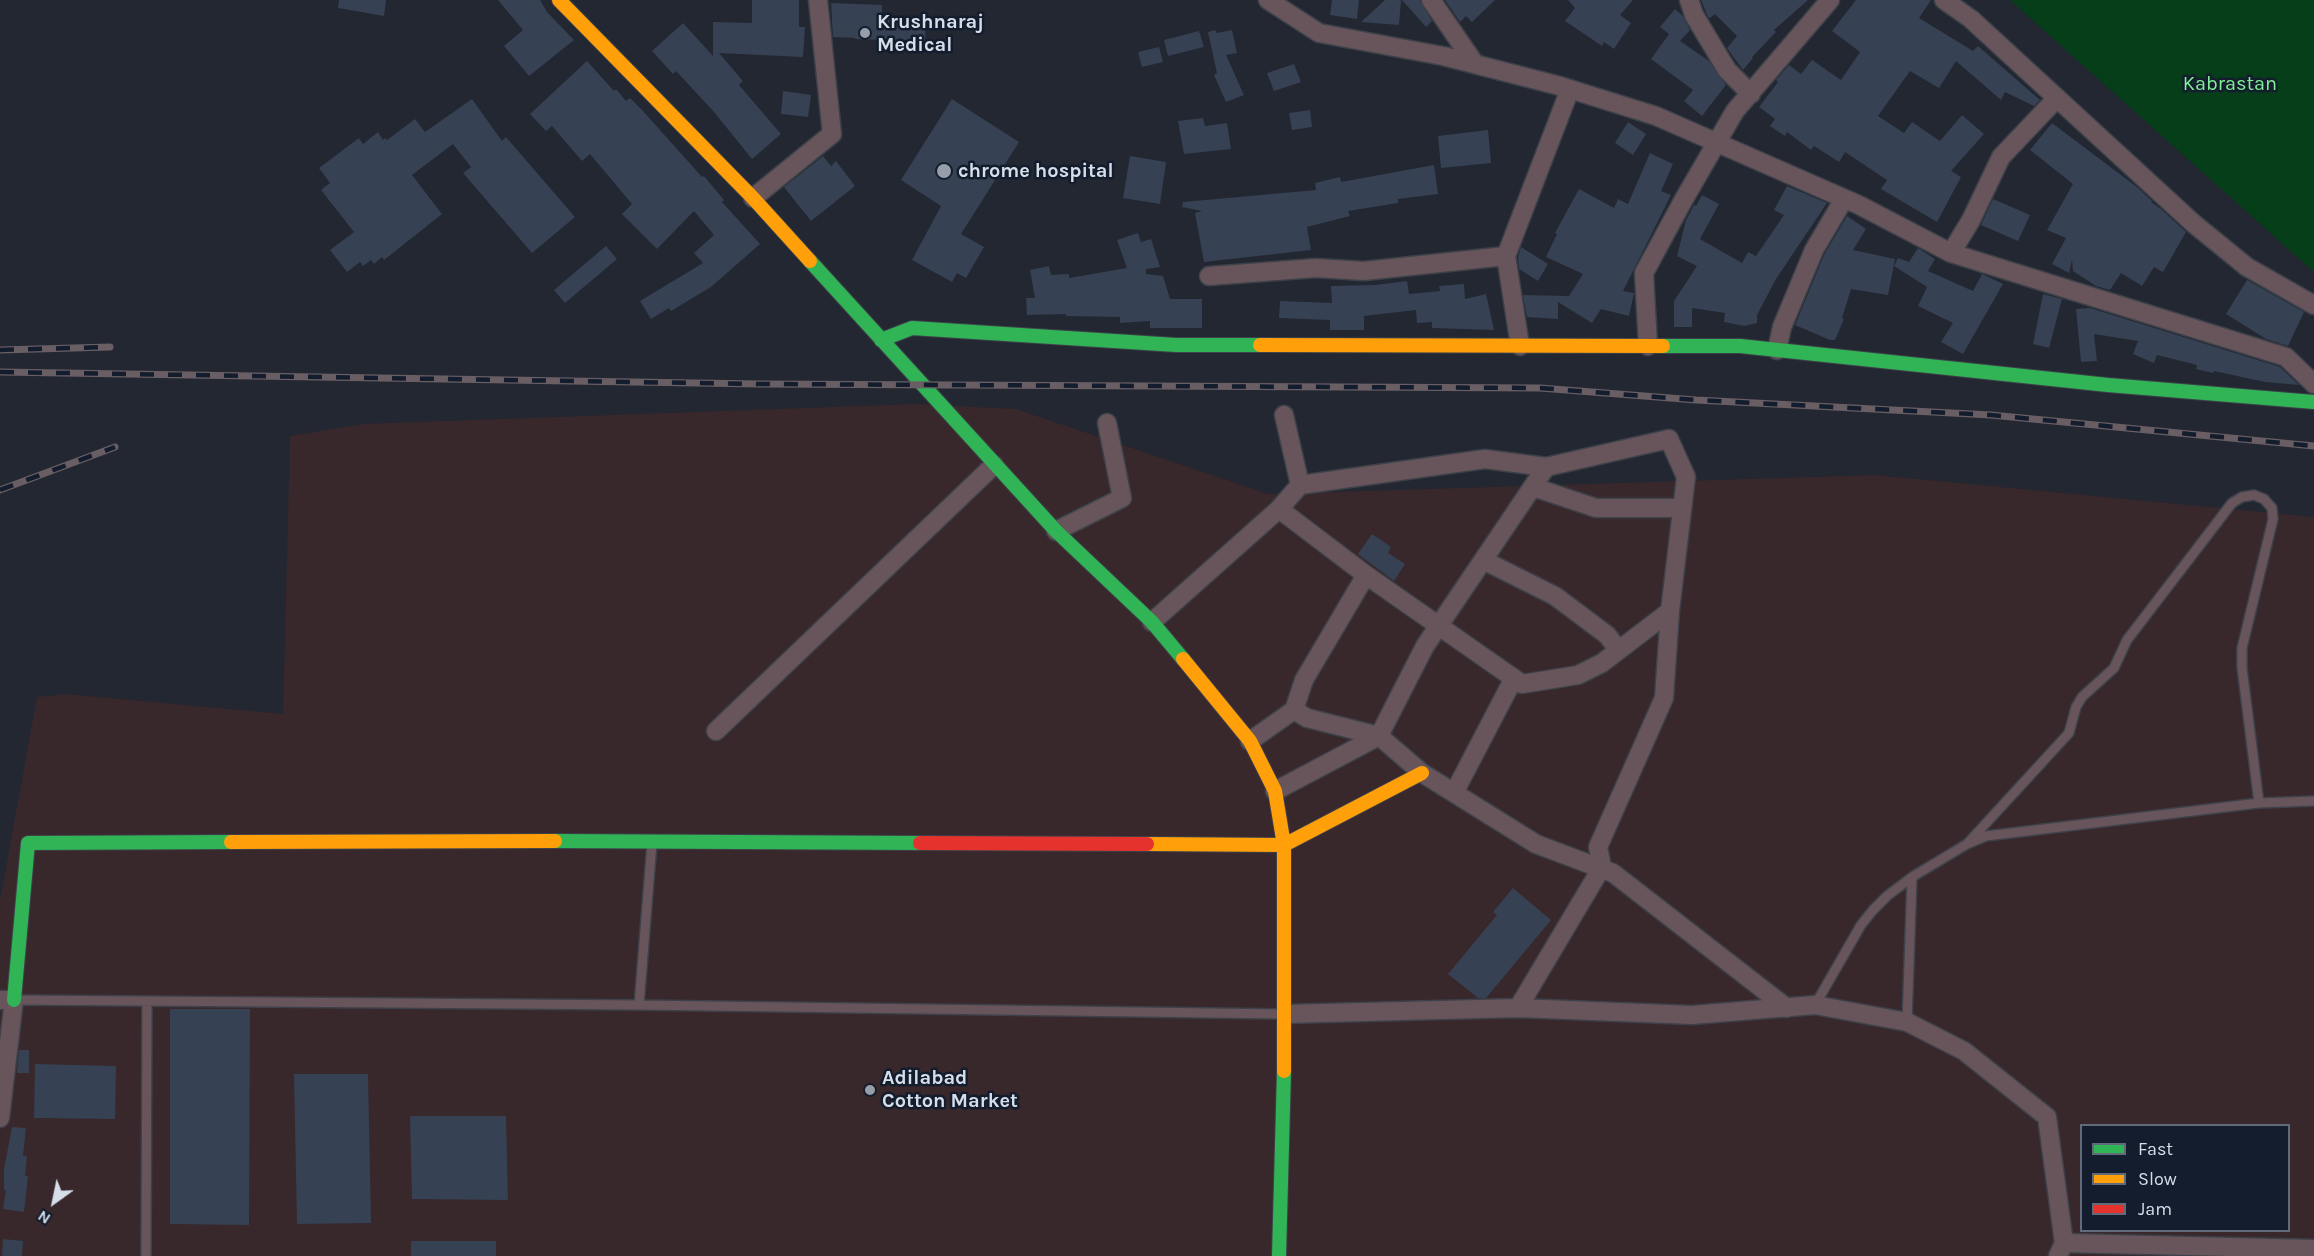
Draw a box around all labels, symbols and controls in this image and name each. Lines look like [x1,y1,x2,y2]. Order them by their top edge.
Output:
place label: Krushnaraj Medical [877,10,984,57]
marker: Krushnaraj Medical [858,26,872,40]
park label: Kabrastan [2183,72,2277,96]
place label: chrome hospital [958,159,1114,183]
marker: chrome hospital [935,162,953,180]
place label: Adilabad Cotton Market [882,1066,1018,1113]
marker: Adilabad Cotton Market [863,1083,877,1097]
legend [2080,1124,2290,1232]
text: Fast [2138,1138,2173,1160]
text: Slow [2138,1168,2177,1190]
north arrow [24,1172,84,1232]
text: Jam [2138,1198,2172,1220]
text: N [34,1206,54,1229]

